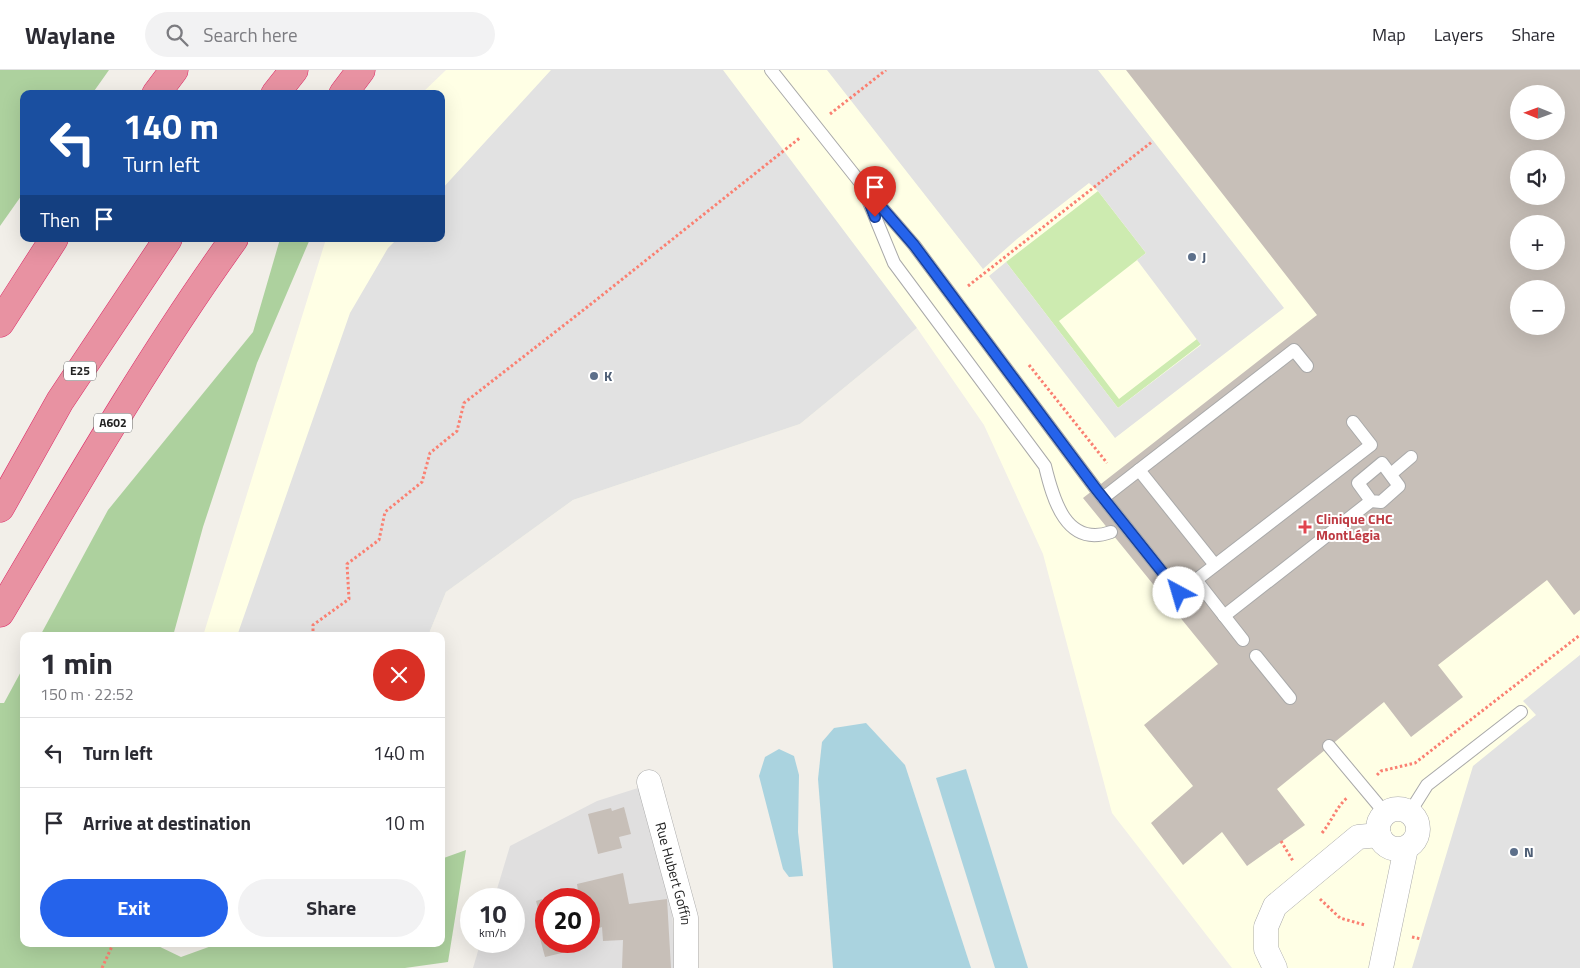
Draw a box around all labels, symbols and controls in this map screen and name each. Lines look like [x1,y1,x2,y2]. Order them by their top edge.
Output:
search box [145,12,495,57]
text: Waylane [25,17,115,53]
text: Search here [203,20,298,49]
icon: search [163,21,191,49]
text: Map [1372,21,1406,48]
text: Layers [1434,21,1483,48]
text: Share [1511,21,1555,48]
north arrow [1510,85,1565,140]
map controls [1510,85,1565,335]
text: 140 m [123,99,219,153]
icon: left [40,110,105,175]
text: Turn left [123,147,200,181]
button: sound [1510,150,1565,205]
pin [854,166,896,217]
icon: arrive [861,173,889,201]
text: Then [40,205,80,234]
icon: arrive [90,205,118,233]
button: + [1510,215,1565,270]
place label: J [1202,246,1206,267]
marker: J [1186,251,1198,263]
button: − [1510,280,1565,335]
road number: E25 [64,362,96,380]
place label: K [604,365,613,386]
marker: K [588,370,600,382]
road number: A602 [94,413,132,432]
place label: Clinique CHC MontLégia [1316,508,1393,545]
marker: Clinique CHC MontLégia [1298,520,1312,534]
position arrow [1152,566,1204,618]
text: 1 min [40,640,113,686]
button: close [373,649,425,701]
text: 150 m · 22:52 [40,682,134,706]
text: Turn left [83,738,153,767]
text: 140 m [373,738,425,767]
icon: left [40,739,68,767]
text: Arrive at destination [83,808,251,837]
text: 10 m [384,808,425,837]
icon: arrive [40,809,68,837]
street label: Rue Hubert Goffin [650,819,697,925]
place label: N [1524,841,1534,862]
marker: N [1508,846,1520,858]
button: Exit [40,879,228,937]
button: Share [238,879,425,937]
speed limit sign: 20 [535,888,600,953]
text: 10 [478,895,507,933]
text: km/h [479,923,506,942]

